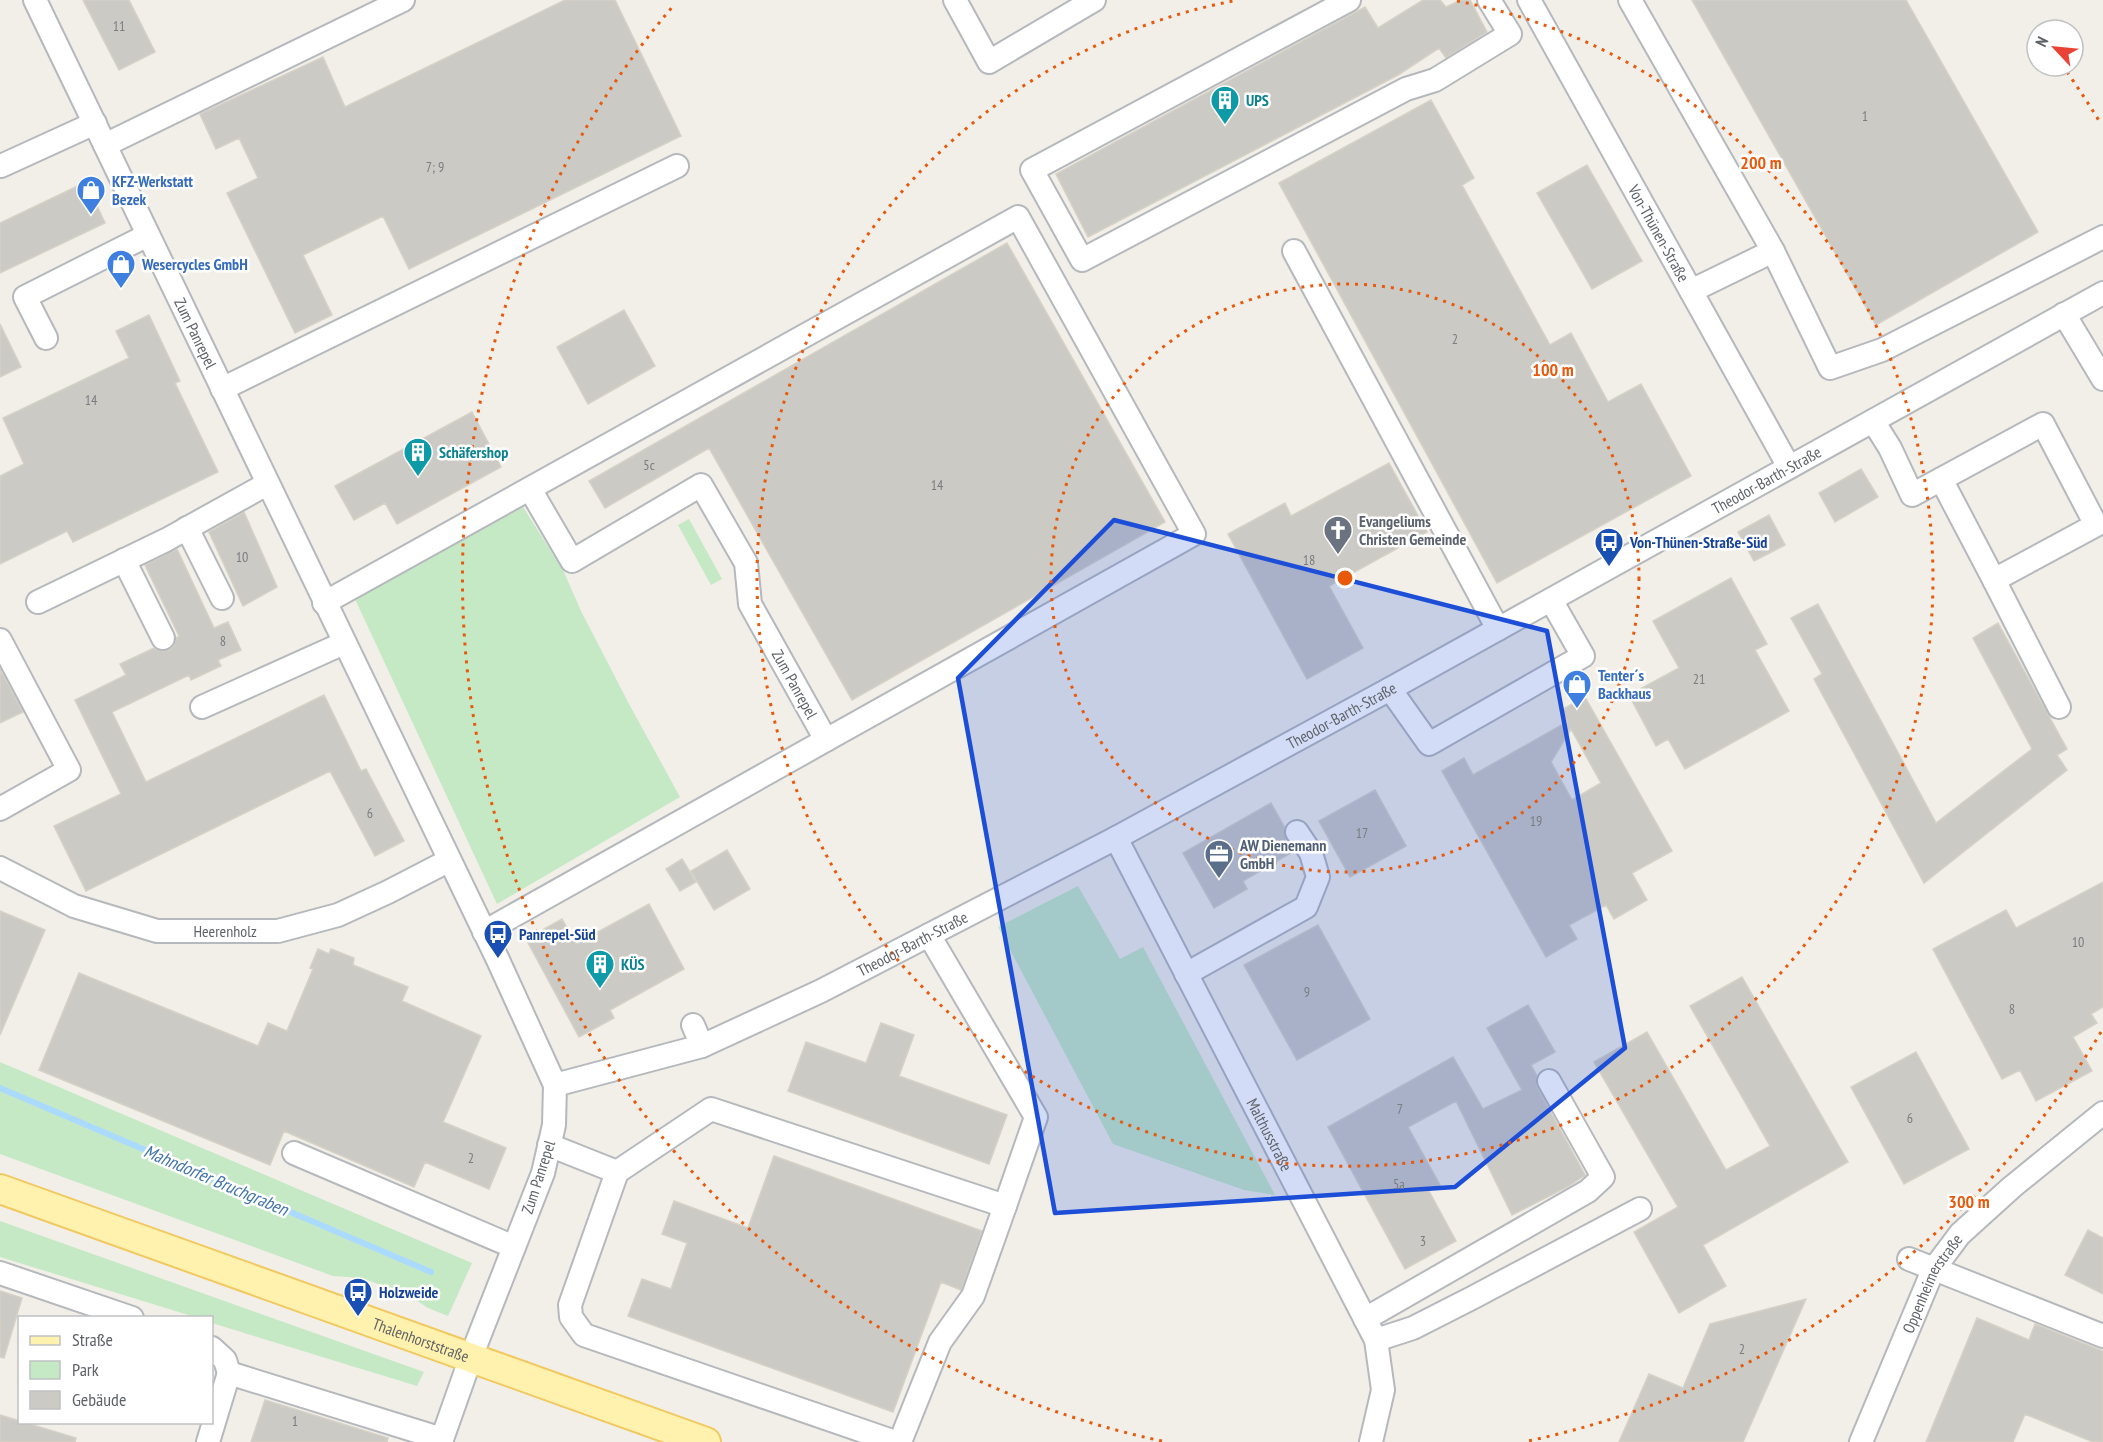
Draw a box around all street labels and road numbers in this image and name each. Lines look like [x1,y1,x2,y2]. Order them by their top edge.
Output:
street label: Von-Thünen-Straße [1623,180,1694,285]
street label: Zum Panrepel [170,295,221,372]
street label: Theodor-Barth-Straße [1708,442,1825,518]
street label: Zum Panrepel [768,646,822,722]
street label: Theodor-Barth-Straße [1283,678,1400,753]
street label: Theodor-Barth-Straße [854,907,971,981]
street label: Heerenholz [194,921,257,941]
street label: Malthusstraße [1243,1095,1297,1174]
street label: Zum Panrepel [517,1138,559,1216]
street label: Oppenheimerstraße [1898,1230,1967,1336]
street label: Thalenhorststraße [370,1313,472,1366]

